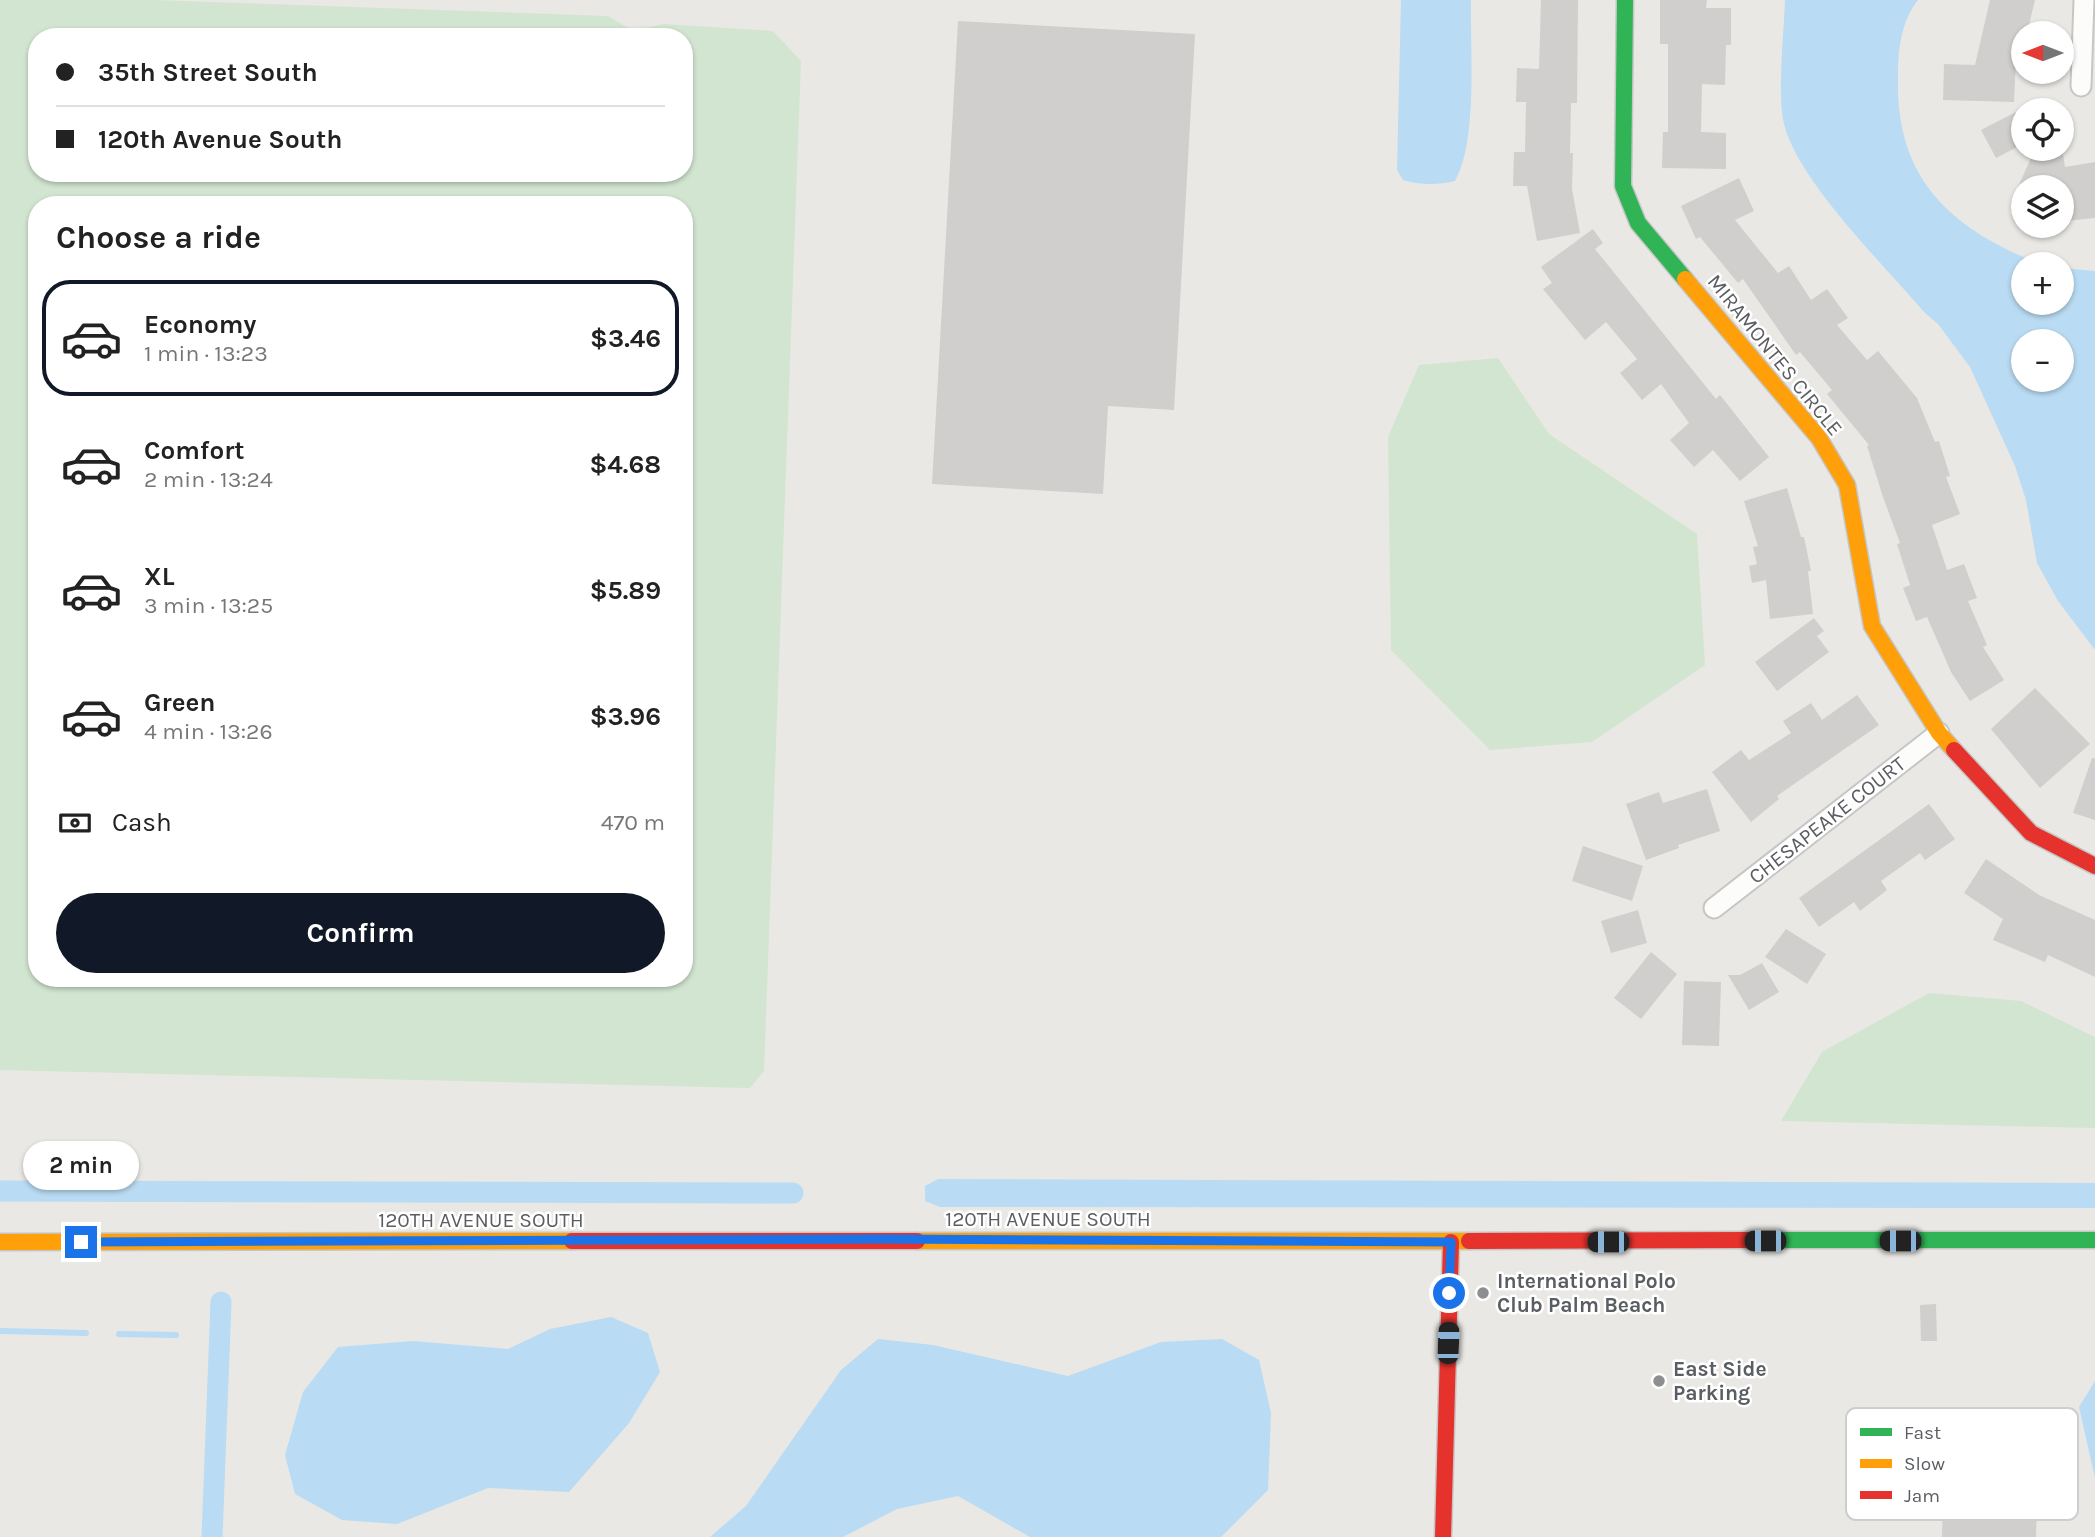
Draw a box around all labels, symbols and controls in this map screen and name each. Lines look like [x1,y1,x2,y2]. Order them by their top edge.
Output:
north arrow [2011,21,2074,84]
map controls [2011,21,2074,392]
text: 35th Street South [98,57,318,88]
button: locate [2011,98,2074,161]
text: 120th Avenue South [98,124,342,155]
button: layers [2011,175,2074,238]
text: Choose a ride [56,219,261,256]
button: + [2011,252,2074,315]
street label: MIRAMONTES CIRCLE [1703,270,1847,440]
icon: car [60,307,123,370]
text: Economy [144,309,256,340]
text: $3.46 [590,323,661,354]
button: − [2011,329,2074,392]
text: 1 min · 13:23 [144,340,268,367]
icon: car [60,433,123,496]
text: Comfort [144,435,245,466]
text: $4.68 [589,449,661,480]
text: 2 min · 13:24 [144,466,273,493]
icon: car [60,559,123,622]
text: XL [144,561,175,592]
text: $5.89 [590,575,661,606]
text: 3 min · 13:25 [144,592,273,619]
icon: car [60,685,123,748]
text: Green [144,687,216,718]
text: $3.96 [590,701,661,732]
text: 4 min · 13:26 [144,718,273,745]
street label: CHESAPEAKE COURT [1744,751,1910,889]
icon: cash [56,804,94,842]
text: Cash [112,807,172,838]
text: 470 m [601,809,665,836]
button: Confirm [56,893,665,973]
callout: 2 min [23,1140,139,1190]
text: 2 min [49,1152,113,1179]
street label: 120TH AVENUE SOUTH [945,1207,1151,1231]
street label: 120TH AVENUE SOUTH [378,1208,584,1232]
route end [65,1226,97,1258]
car [1745,1231,1787,1252]
car [1880,1231,1922,1252]
car [1588,1232,1630,1253]
place label: International Polo Club Palm Beach [1497,1269,1676,1317]
route start [1433,1277,1465,1309]
marker: International Polo Club Palm Beach [1475,1285,1491,1301]
car [1437,1322,1460,1364]
place label: East Side Parking [1673,1357,1767,1405]
marker: East Side Parking [1651,1373,1667,1389]
legend [1846,1408,2078,1520]
text: Fast [1904,1422,1941,1444]
text: Slow [1904,1453,1945,1475]
text: Jam [1904,1485,1940,1507]

